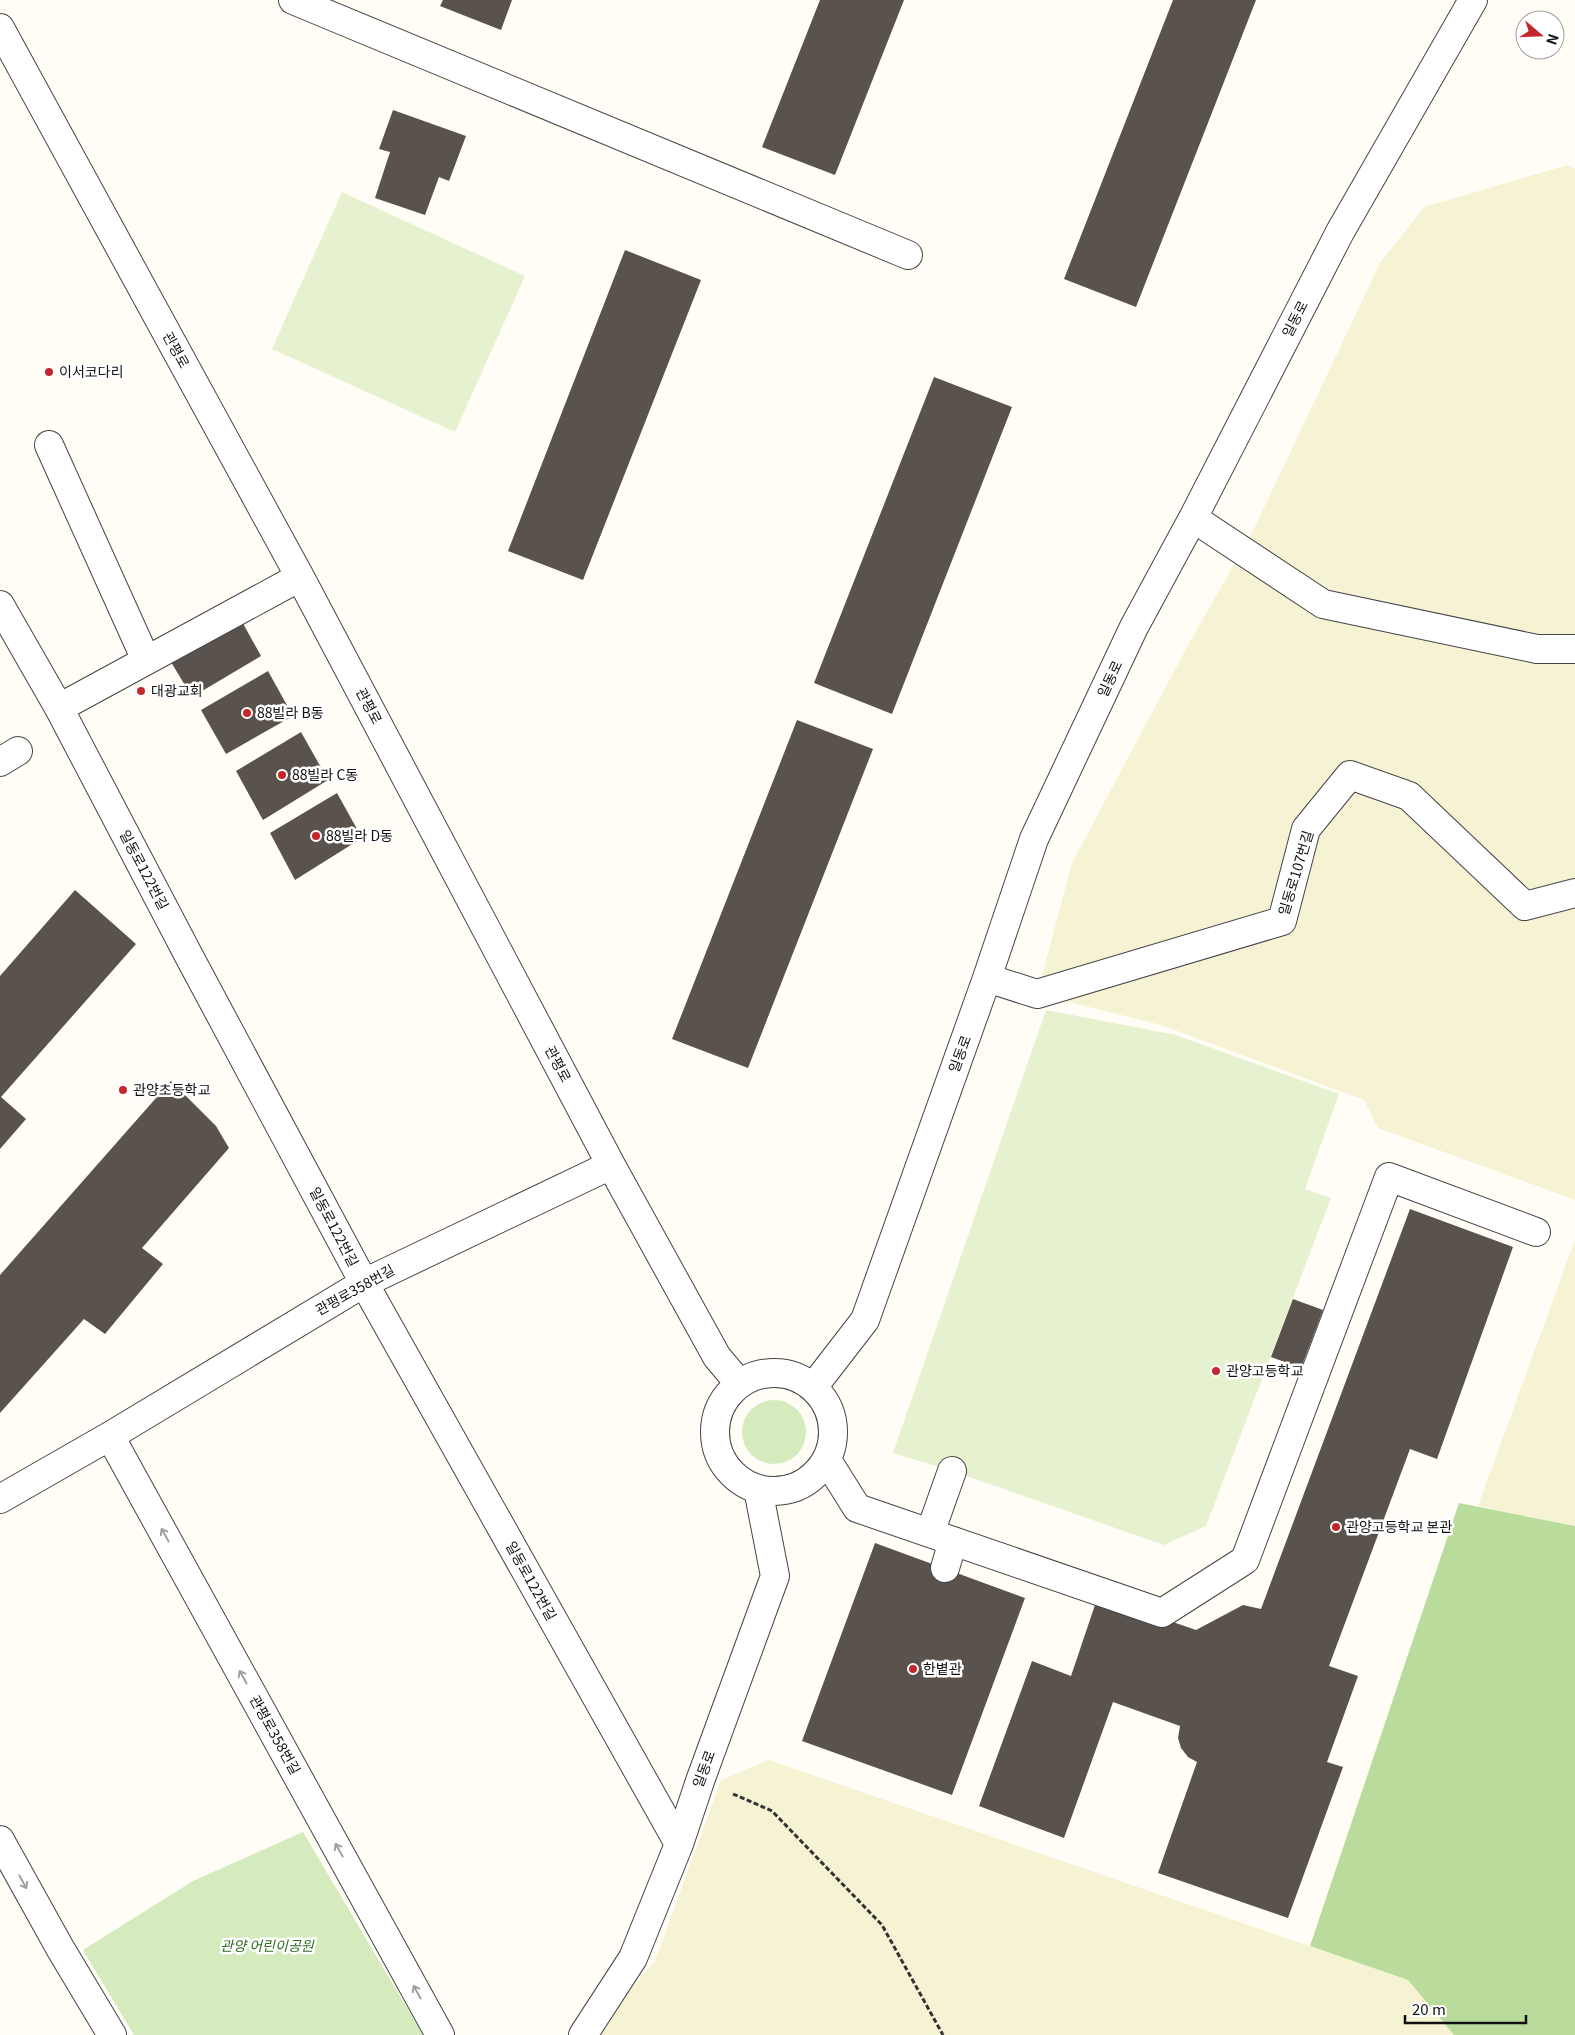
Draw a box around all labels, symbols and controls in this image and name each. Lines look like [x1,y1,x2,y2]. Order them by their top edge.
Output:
north arrow [1515,10,1565,60]
text: N [1542,31,1564,48]
street label: 일동로 [1276,297,1312,340]
street label: 관평로 [159,328,195,371]
place label: 이서코다리 [59,361,123,381]
marker: 이서코다리 [43,366,55,378]
street label: 일동로 [1092,657,1126,700]
place label: 대광교회 [151,680,203,700]
street label: 관평로 [352,684,388,727]
marker: 대광교회 [135,685,147,697]
place label: 88빌라 B동 [257,702,324,722]
marker: 88빌라 B동 [241,707,253,719]
place label: 88빌라 C동 [292,764,358,784]
marker: 88빌라 C동 [276,769,288,781]
place label: 88빌라 D동 [326,825,393,845]
street label: 일동로122번길 [115,826,174,913]
street label: 일동로107번길 [1273,828,1317,918]
marker: 88빌라 D동 [310,830,322,842]
street label: 일동로 [943,1032,975,1075]
street label: 관평로 [541,1042,577,1085]
place label: 관양초등학교 [133,1079,210,1099]
marker: 관양초등학교 [117,1084,129,1096]
street label: 일동로122번길 [305,1183,364,1270]
street label: 관평로358번길 [311,1259,398,1319]
place label: 관양고등학교 [1226,1360,1303,1380]
marker: 관양고등학교 [1210,1365,1222,1377]
place label: 관양고등학교 본관 [1346,1516,1452,1536]
marker: 관양고등학교 본관 [1330,1521,1342,1533]
one-way arrow [160,1527,170,1542]
street label: 일동로122번길 [502,1537,562,1624]
place label: 한볕관 [923,1658,962,1678]
marker: 한볕관 [907,1663,919,1675]
one-way arrow [238,1670,248,1685]
street label: 관평로358번길 [246,1691,306,1778]
street label: 일동로 [687,1747,719,1790]
one-way arrow [333,1843,343,1858]
one-way arrow [19,1875,29,1889]
park label: 관양 어린이공원 [220,1935,315,1955]
one-way arrow [412,1985,422,2000]
scale bar [1405,1992,1526,2024]
text: 20 m [1412,1998,1446,2019]

